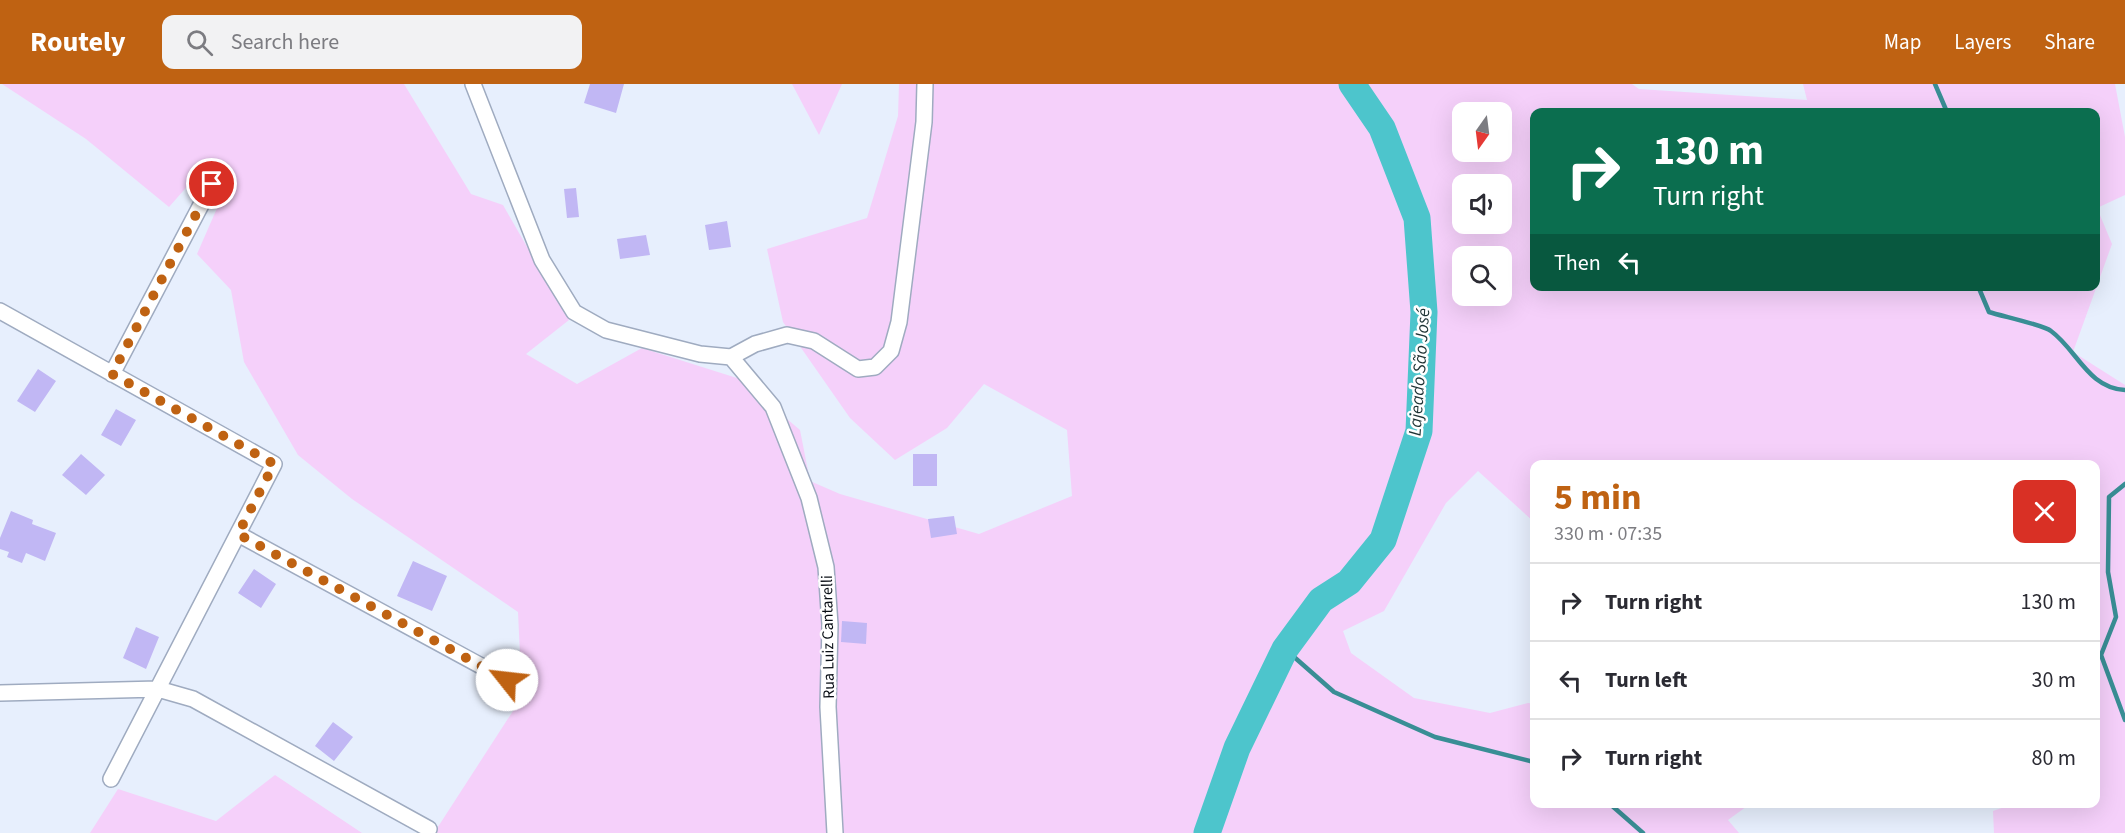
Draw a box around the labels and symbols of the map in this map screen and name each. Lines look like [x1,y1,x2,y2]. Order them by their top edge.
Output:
north arrow [1452,102,1512,162]
pin [186,158,237,209]
water label: Lajeado São José [1403,307,1436,437]
street label: Rua Luiz Cantarelli [816,575,840,699]
position arrow [475,648,539,712]

